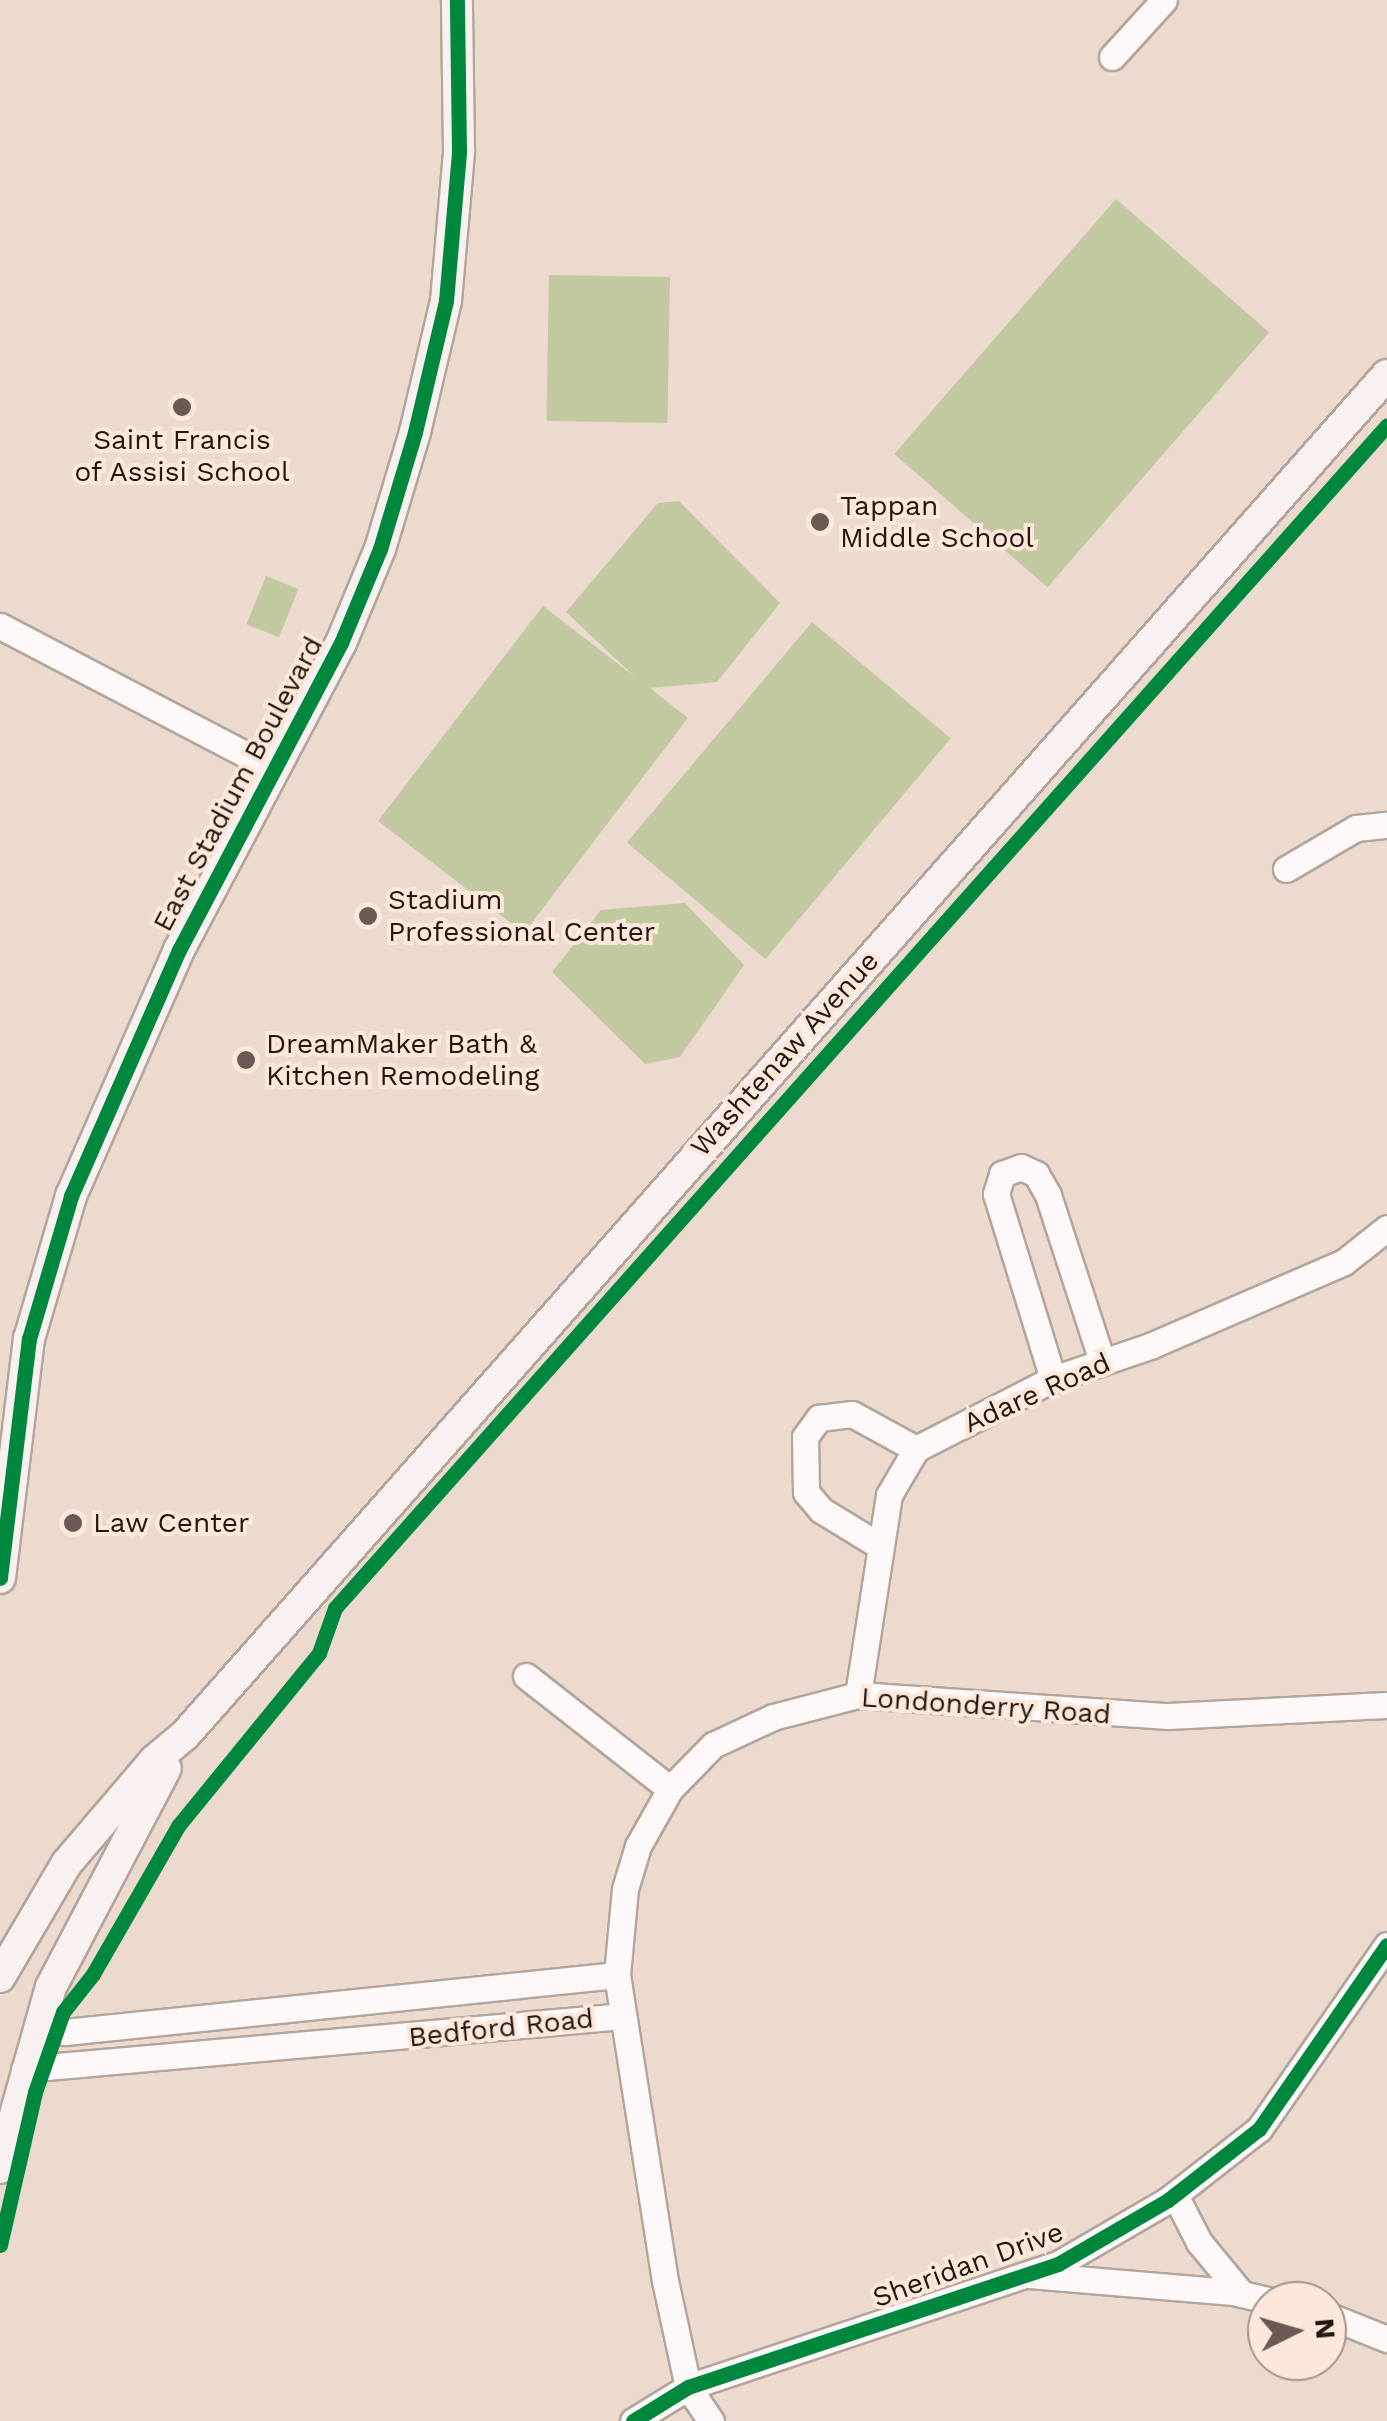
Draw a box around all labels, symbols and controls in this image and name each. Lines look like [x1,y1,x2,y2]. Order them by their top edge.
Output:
marker: Saint Francis of Assisi School [171,396,193,418]
place label: Saint Francis of Assisi School [73,423,291,489]
place label: Tappan Middle School [840,489,1034,555]
marker: Tappan Middle School [809,511,831,533]
street label: East Stadium Boulevard [146,631,330,937]
place label: Stadium Professional Center [388,883,656,949]
marker: Stadium Professional Center [357,905,379,927]
street label: Washtenaw Avenue [683,944,887,1164]
place label: DreamMaker Bath & Kitchen Remodeling [266,1027,539,1093]
marker: DreamMaker Bath & Kitchen Remodeling [235,1049,257,1071]
street label: Adare Road [959,1346,1115,1440]
place label: Law Center [93,1506,250,1540]
marker: Law Center [62,1512,84,1534]
street label: Londonderry Road [860,1680,1112,1732]
street label: Bedford Road [407,2002,595,2054]
street label: Sheridan Drive [868,2215,1068,2315]
north arrow [1247,2281,1347,2381]
text: N [1308,2317,1343,2340]

